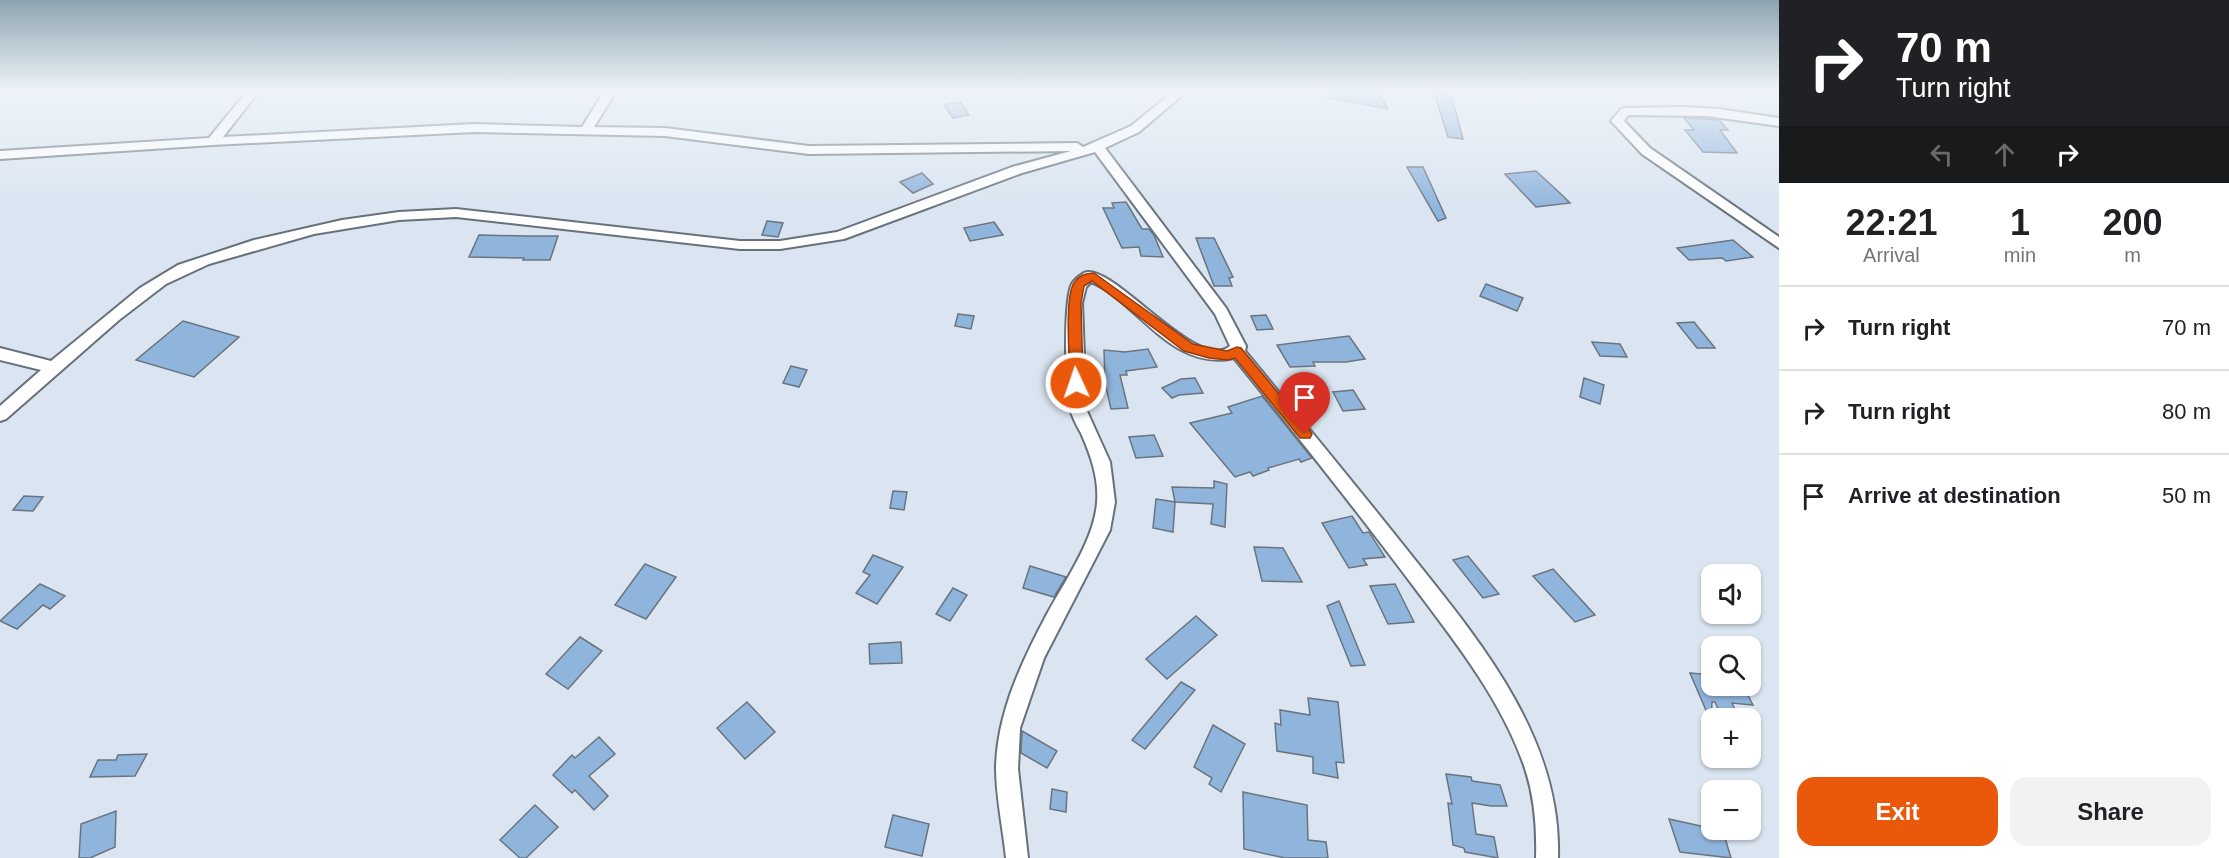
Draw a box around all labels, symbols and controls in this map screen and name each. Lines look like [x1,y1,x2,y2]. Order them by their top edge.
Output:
icon: right [1797,24,1875,102]
text: 70 m [1896,24,1992,71]
text: Turn right [1896,73,2011,103]
icon: left [1925,138,1958,171]
icon: ahead [1988,138,2021,171]
icon: right [2051,138,2084,171]
text: 22:21 [1845,202,1937,243]
text: 1 [2010,202,2030,243]
text: 200 [2102,202,2163,243]
text: Arrival [1863,244,1920,266]
text: min [2004,244,2036,266]
text: m [2124,244,2141,266]
icon: right [1797,312,1830,345]
text: Turn right [1848,315,1950,340]
text: 70 m [2162,315,2211,340]
position arrow [1044,351,1108,415]
pin [1279,372,1330,434]
icon: arrive [1288,381,1321,414]
icon: right [1797,396,1830,429]
text: Turn right [1848,399,1950,424]
text: 80 m [2162,399,2211,424]
icon: arrive [1797,480,1830,513]
text: Arrive at destination [1848,483,2061,508]
text: 50 m [2162,483,2211,508]
map controls [1701,564,1761,840]
button: sound [1701,564,1761,624]
button: search [1701,636,1761,696]
button: + [1701,708,1761,768]
button: Exit [1797,777,1998,846]
button: Share [2010,777,2211,846]
button: − [1701,780,1761,840]

